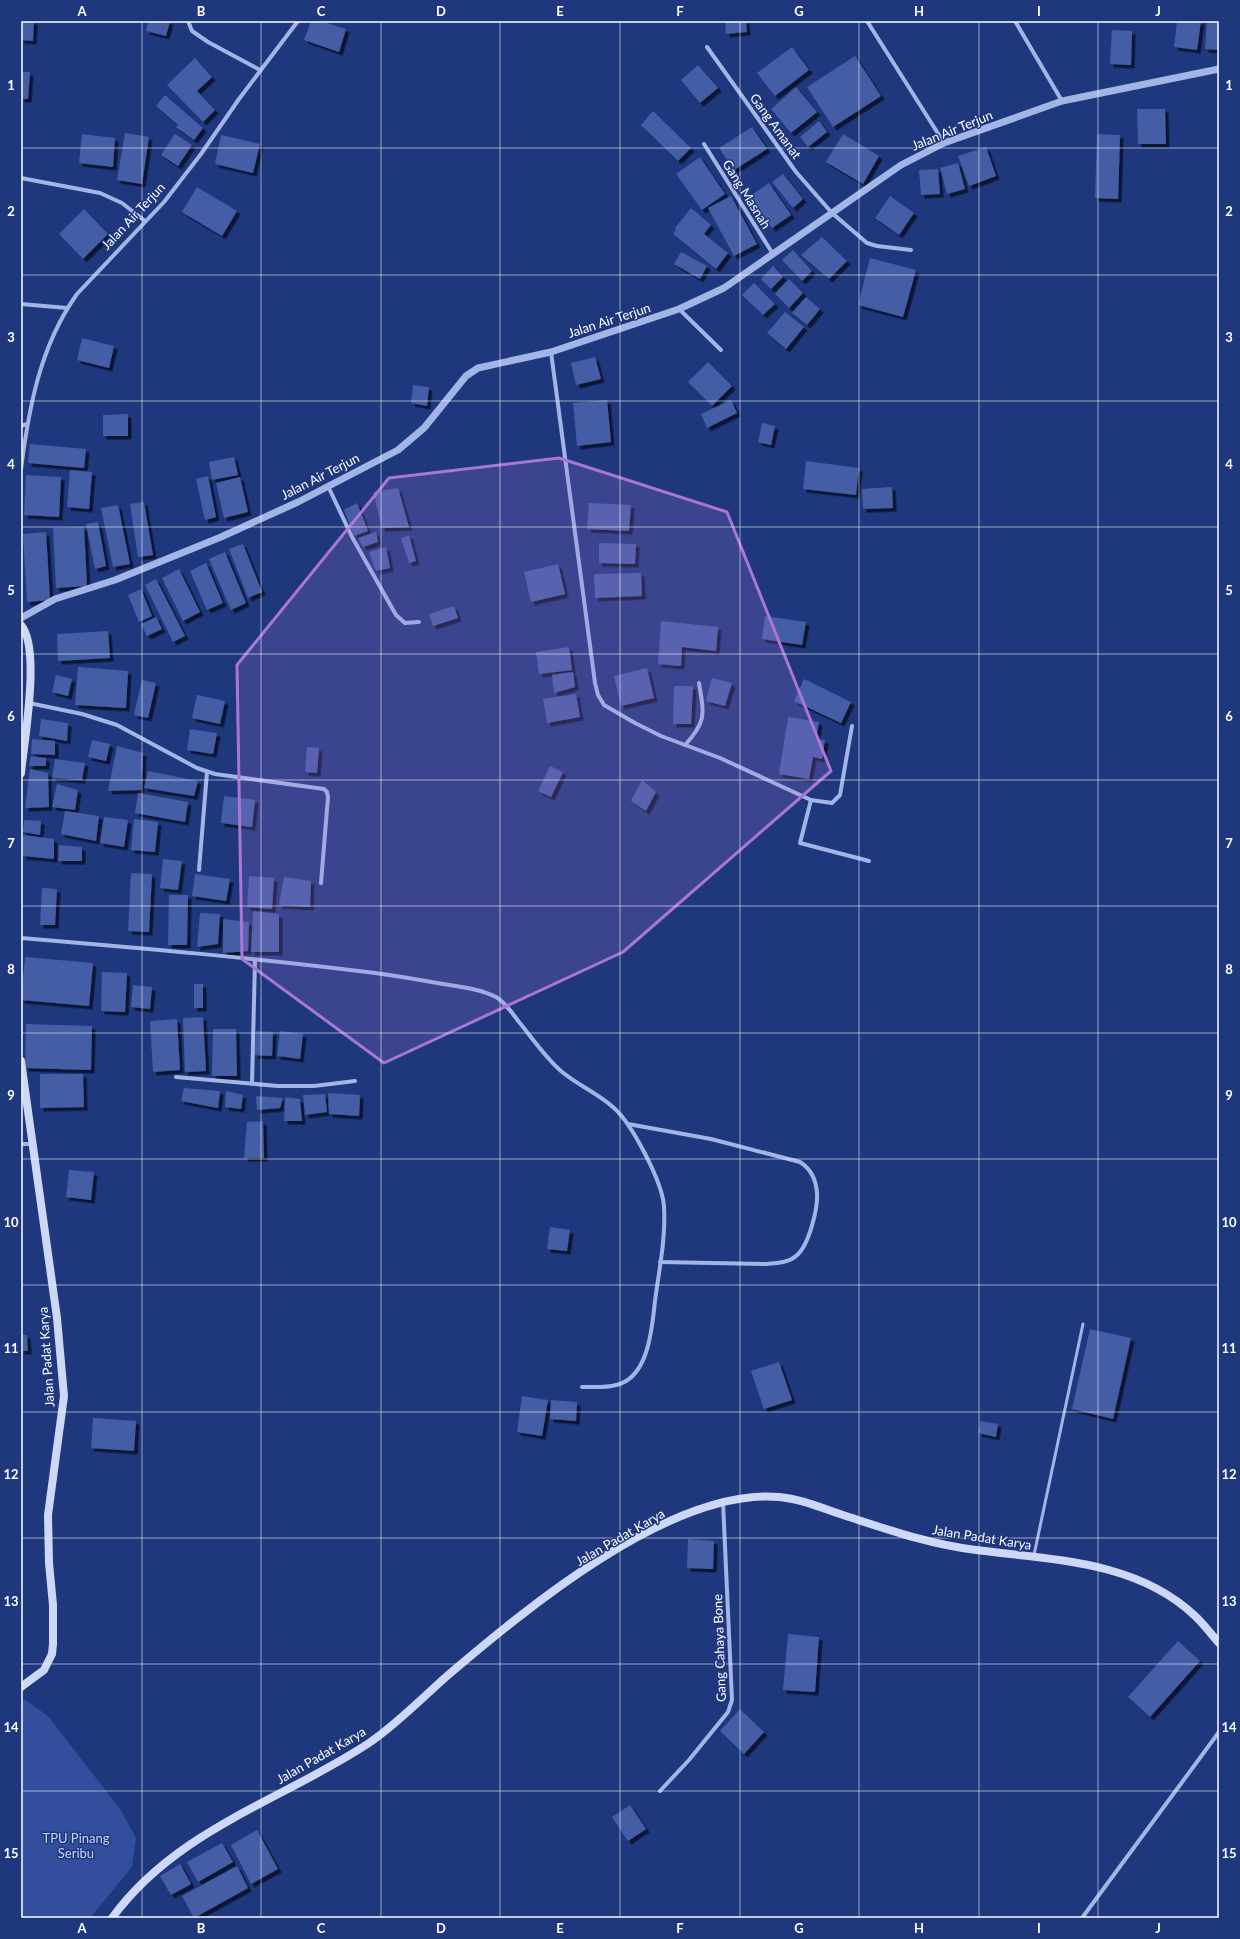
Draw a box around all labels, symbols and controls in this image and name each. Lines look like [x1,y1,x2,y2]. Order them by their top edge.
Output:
text: A [76,3,87,19]
text: B [197,3,206,19]
text: C [317,3,326,19]
text: D [436,3,446,19]
text: E [556,3,564,19]
text: F [676,3,684,19]
text: G [794,3,804,19]
text: H [914,3,924,19]
text: I [1037,3,1041,19]
text: J [1155,3,1161,19]
text: 1 [7,77,15,93]
text: 1 [1225,77,1233,93]
street label: Gang Amanat [747,90,805,162]
street label: Jalan Air Terjun [909,106,995,154]
street label: Gang Masnah [719,157,775,231]
street label: Jalan Air Terjun [98,179,168,253]
text: 2 [7,203,15,219]
text: 2 [1225,203,1233,219]
street label: Jalan Air Terjun [566,299,652,341]
text: 3 [7,329,15,345]
text: 3 [1225,329,1233,345]
street label: Jalan Air Terjun [278,449,362,503]
text: 4 [7,456,15,472]
text: 4 [1225,456,1233,472]
text: 5 [7,582,15,598]
text: 5 [1225,582,1233,598]
text: 6 [7,708,15,724]
text: 6 [1225,708,1233,724]
text: 7 [7,835,15,851]
text: 7 [1225,835,1233,851]
text: 8 [7,961,15,977]
text: 8 [1225,961,1233,977]
text: 9 [7,1087,15,1103]
text: 9 [1225,1087,1233,1103]
text: 10 [3,1214,19,1230]
text: 10 [1221,1214,1237,1230]
street label: Jalan Padat Karya [35,1306,57,1408]
text: 11 [3,1340,19,1356]
text: 11 [1221,1340,1237,1356]
text: 12 [3,1466,19,1482]
text: 12 [1221,1466,1237,1482]
street label: Jalan Padat Karya [573,1505,667,1569]
street label: Jalan Padat Karya [931,1521,1033,1553]
text: 13 [3,1593,19,1609]
text: 13 [1221,1593,1237,1609]
street label: Gang Cahaya Bone [709,1594,729,1702]
text: 14 [3,1719,19,1735]
text: 14 [1221,1719,1237,1735]
street label: Jalan Padat Karya [274,1723,368,1787]
park label: TPU Pinang Seribu [43,1830,110,1861]
text: 15 [3,1845,19,1861]
text: 15 [1221,1845,1237,1861]
text: A [76,1920,87,1936]
text: B [197,1920,206,1936]
text: C [317,1920,326,1936]
text: D [436,1920,446,1936]
text: E [556,1920,564,1936]
text: F [676,1920,684,1936]
text: G [794,1920,804,1936]
text: H [914,1920,924,1936]
text: I [1037,1920,1041,1936]
text: J [1155,1920,1161,1936]

